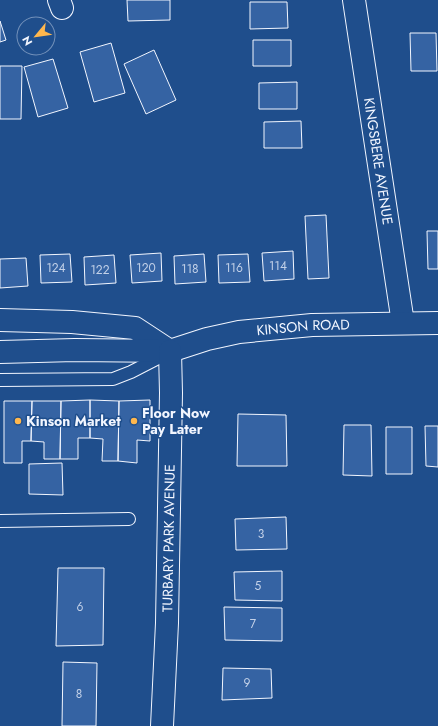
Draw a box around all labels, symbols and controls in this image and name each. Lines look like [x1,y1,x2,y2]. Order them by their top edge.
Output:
north arrow [16,16,56,56]
text: N [18,33,36,49]
street label: KINGSBERE AVENUE [359,96,398,226]
house number: 114 [269,257,287,275]
house number: 124 [46,259,66,277]
house number: 120 [136,259,156,277]
house number: 116 [225,259,243,277]
house number: 118 [181,260,199,278]
house number: 122 [90,261,110,279]
street label: KINSON ROAD [256,314,350,340]
place label: Floor Now Pay Later [142,403,210,439]
place label: Kinson Market [26,411,121,431]
marker: Kinson Market [13,416,23,426]
marker: Floor Now Pay Later [129,416,139,426]
street label: TURBARY PARK AVENUE [157,464,180,612]
house number: 3 [258,525,265,543]
house number: 5 [255,577,262,595]
house number: 6 [77,598,84,616]
house number: 7 [250,615,257,633]
house number: 9 [244,674,251,692]
house number: 8 [76,685,82,703]

